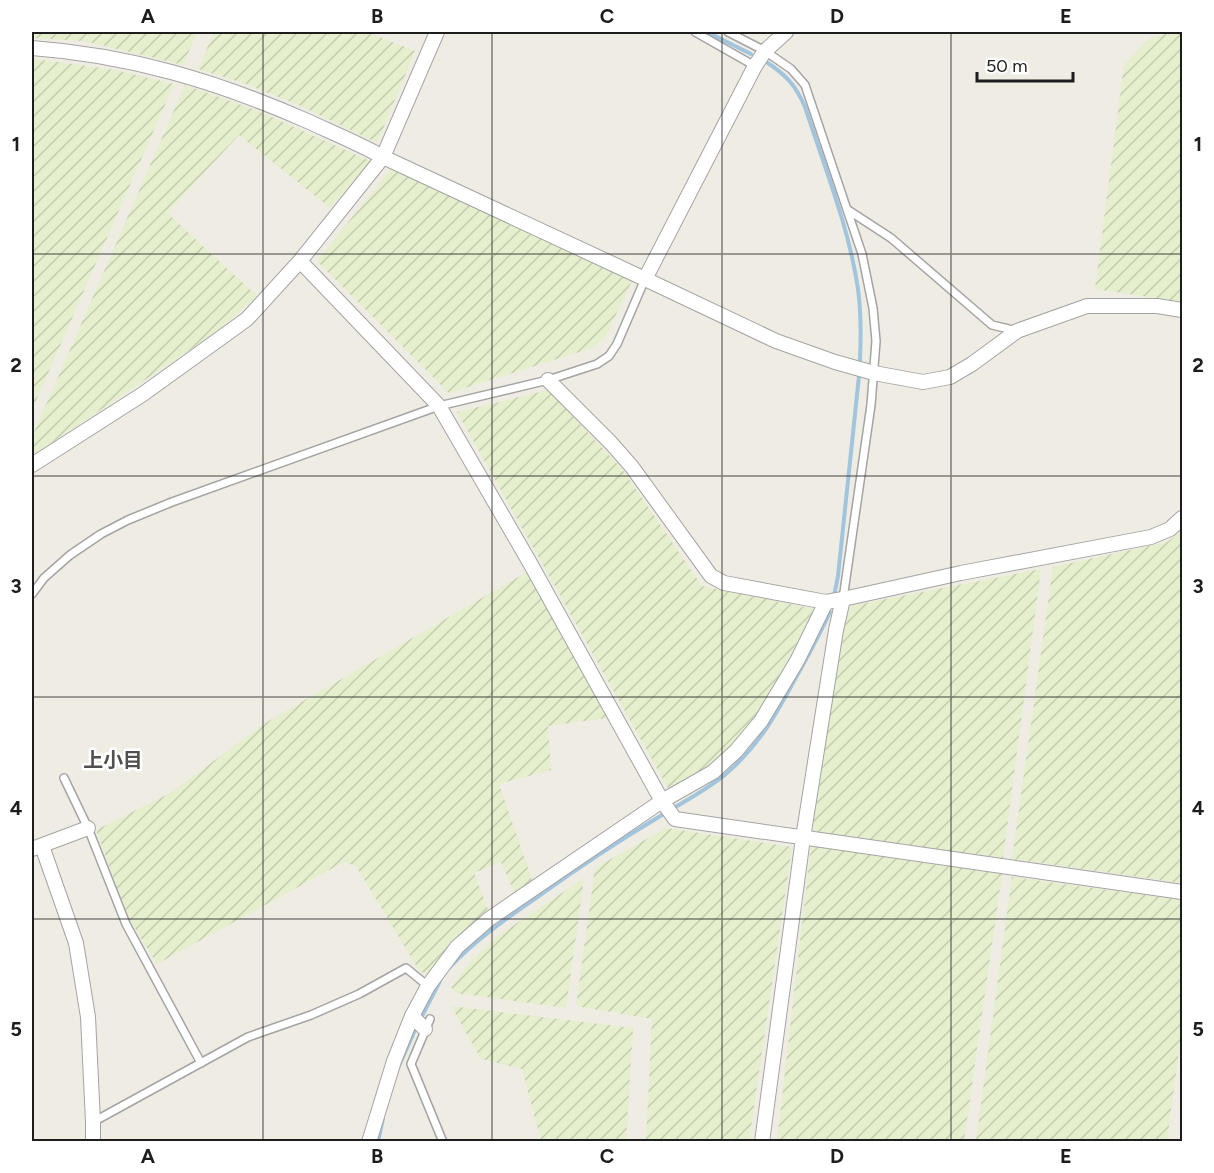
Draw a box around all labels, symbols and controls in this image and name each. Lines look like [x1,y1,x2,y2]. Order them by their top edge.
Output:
text: A [141,4,156,28]
text: B [371,4,383,28]
text: C [600,4,614,28]
text: D [830,4,844,28]
text: E [1060,4,1072,28]
scale bar [977,45,1073,83]
text: 50 m [986,55,1028,77]
text: 1 [12,132,20,156]
text: 1 [1194,132,1202,156]
text: 2 [10,353,22,377]
text: 2 [1192,353,1204,377]
text: 3 [10,574,22,598]
text: 3 [1192,574,1204,598]
district label: 上小目 [83,748,143,772]
text: 4 [10,796,23,820]
text: 4 [1192,796,1205,820]
text: 5 [10,1017,22,1041]
text: 5 [1192,1017,1204,1041]
text: A [141,1144,156,1168]
text: B [371,1144,383,1168]
text: C [600,1144,614,1168]
text: D [830,1144,844,1168]
text: E [1060,1144,1072,1168]

